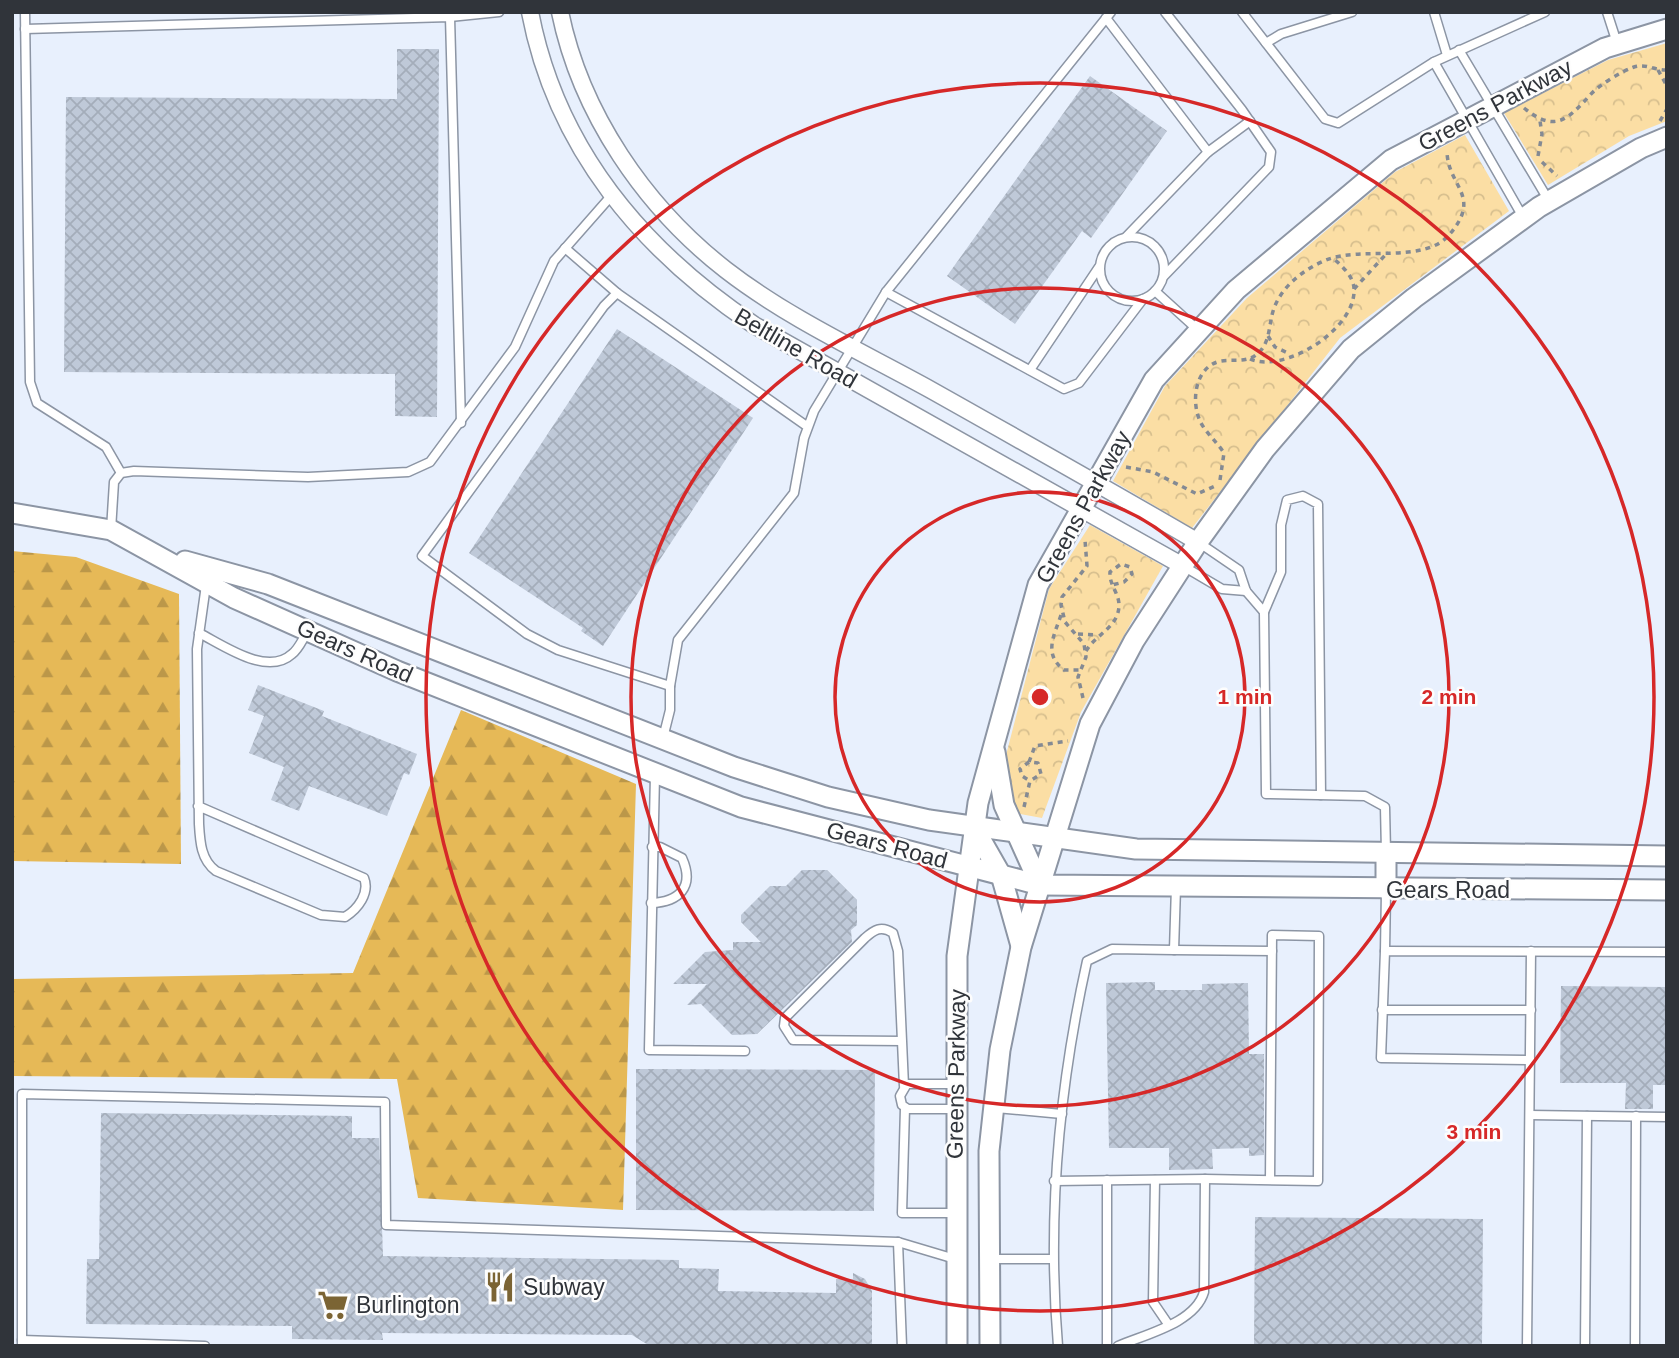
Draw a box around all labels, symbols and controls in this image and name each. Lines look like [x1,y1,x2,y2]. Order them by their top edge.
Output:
street label: Greens Parkway [1414,53,1577,156]
street label: Beltline Road [730,303,862,393]
street label: Greens Parkway [1030,426,1136,588]
street label: Gears Road [293,614,417,688]
centre of rings [1028,685,1052,709]
text: 1 min [1218,685,1272,708]
text: 2 min [1422,685,1476,708]
street label: Gears Road [824,816,950,874]
street label: Gears Road [1386,877,1510,903]
street label: Greens Parkway [942,988,970,1159]
text: 3 min [1447,1120,1501,1143]
restaurant icon: Subway [483,1270,517,1304]
place label: Subway [523,1274,605,1300]
supermarket icon: Burlington [316,1288,350,1322]
place label: Burlington [356,1292,460,1318]

